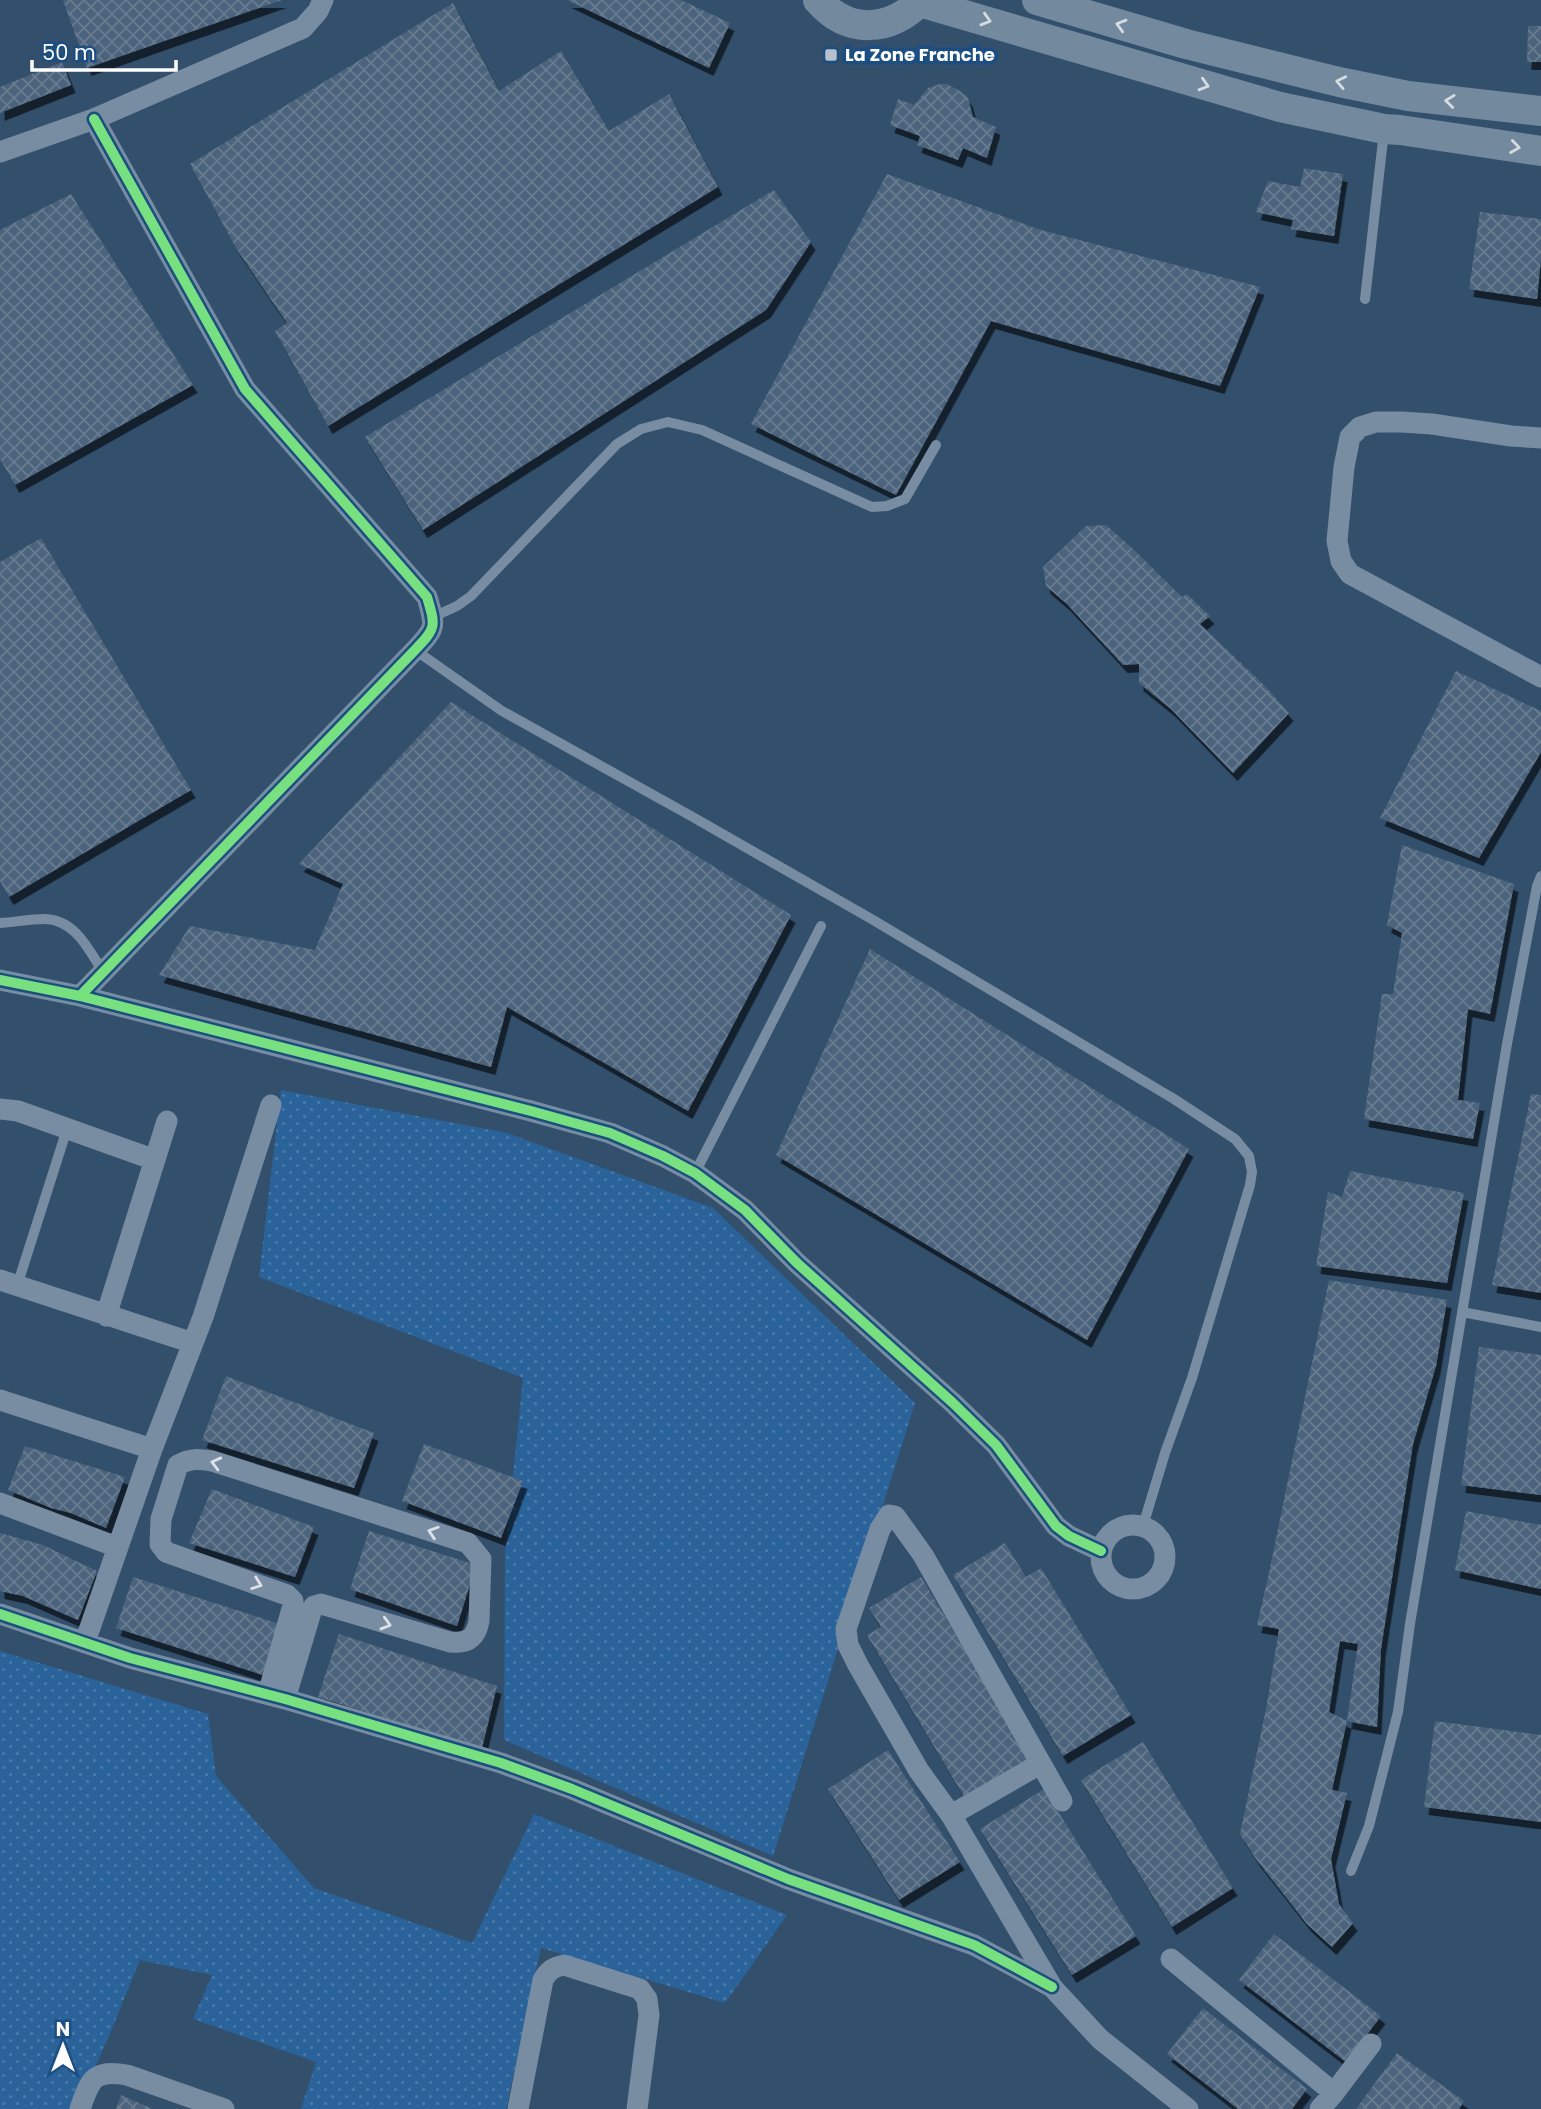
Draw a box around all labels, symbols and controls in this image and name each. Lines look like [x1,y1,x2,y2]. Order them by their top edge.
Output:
one-way arrow [980,11,992,26]
one-way arrow [1115,19,1127,34]
scale bar [32,28,175,72]
text: 50 m [42,38,96,67]
place label: La Zone Franche [845,42,995,67]
marker: La Zone Franche [823,47,839,63]
one-way arrow [1198,76,1210,91]
one-way arrow [1335,76,1347,91]
one-way arrow [1444,94,1455,109]
one-way arrow [1510,140,1521,155]
one-way arrow [210,1457,222,1471]
one-way arrow [427,1526,439,1540]
one-way arrow [250,1576,262,1590]
one-way arrow [380,1615,392,1630]
north arrow [28,2011,98,2081]
text: N [56,2016,70,2043]

